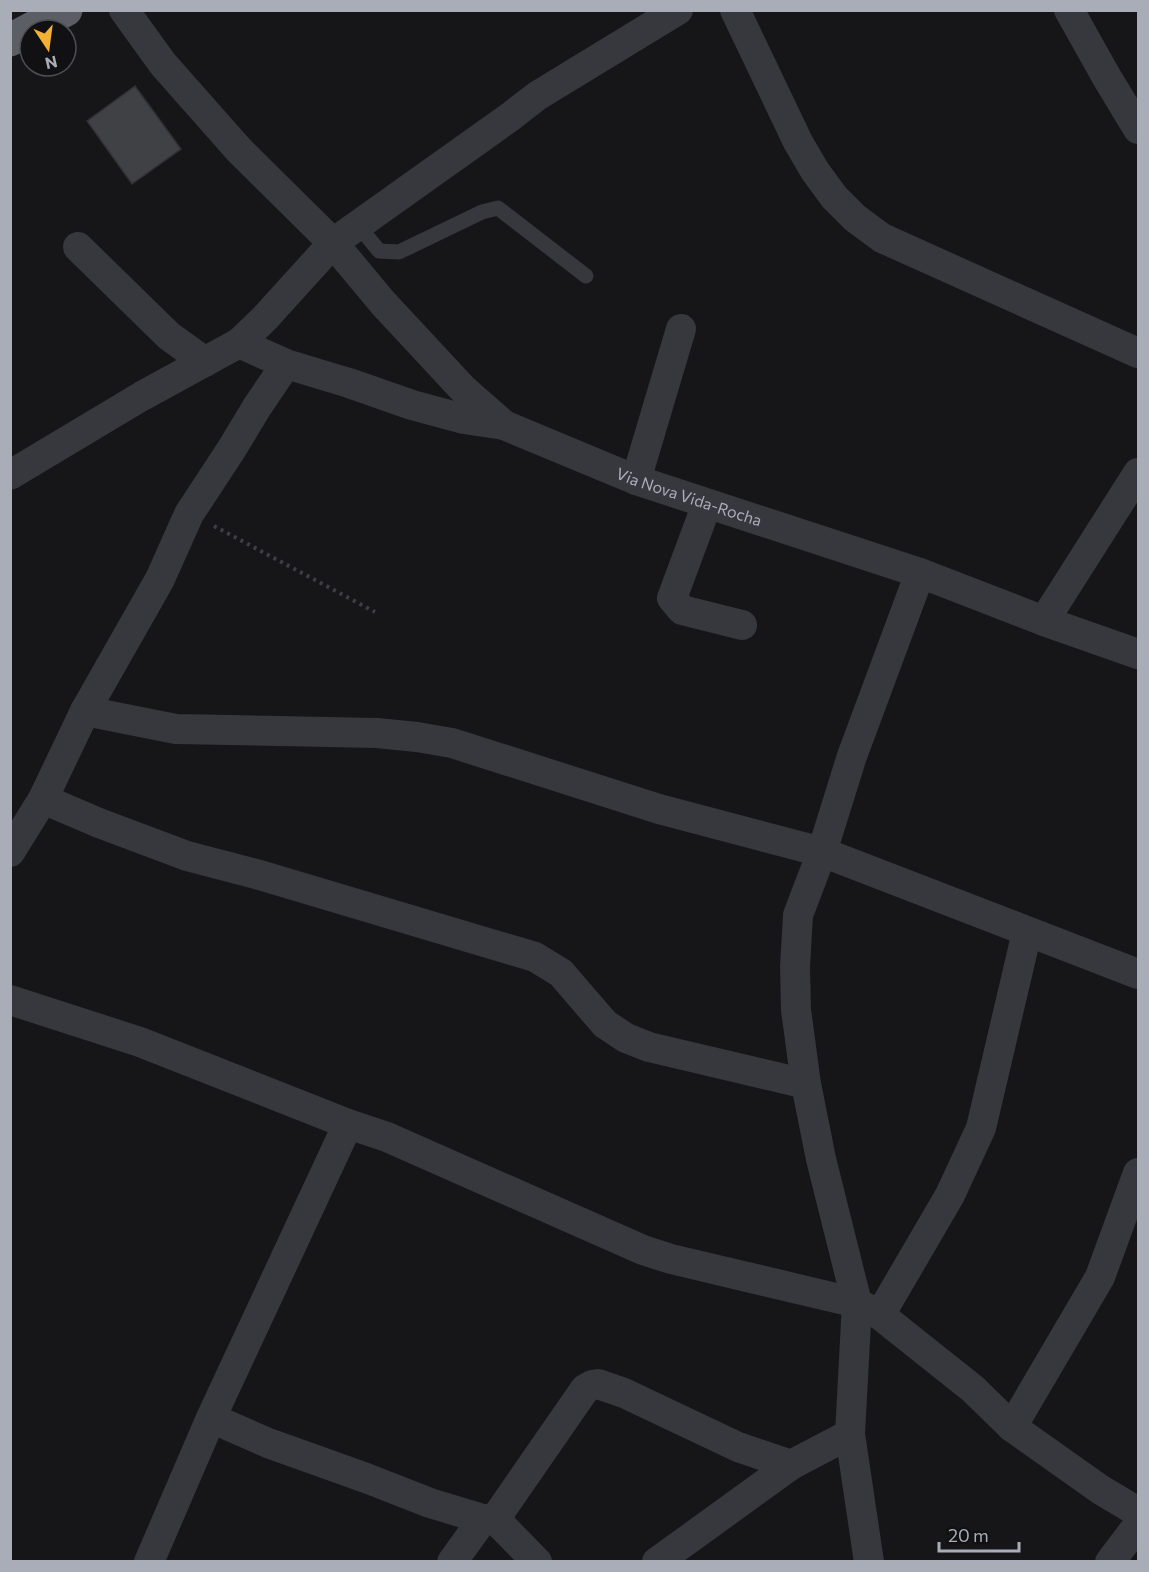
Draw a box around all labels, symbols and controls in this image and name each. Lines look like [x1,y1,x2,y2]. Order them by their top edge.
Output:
north arrow [18,18,78,78]
text: N [44,52,59,74]
street label: Via Nova Vida-Rocha [614,463,764,530]
scale bar [939,1515,1018,1553]
text: 20 m [948,1524,989,1546]

